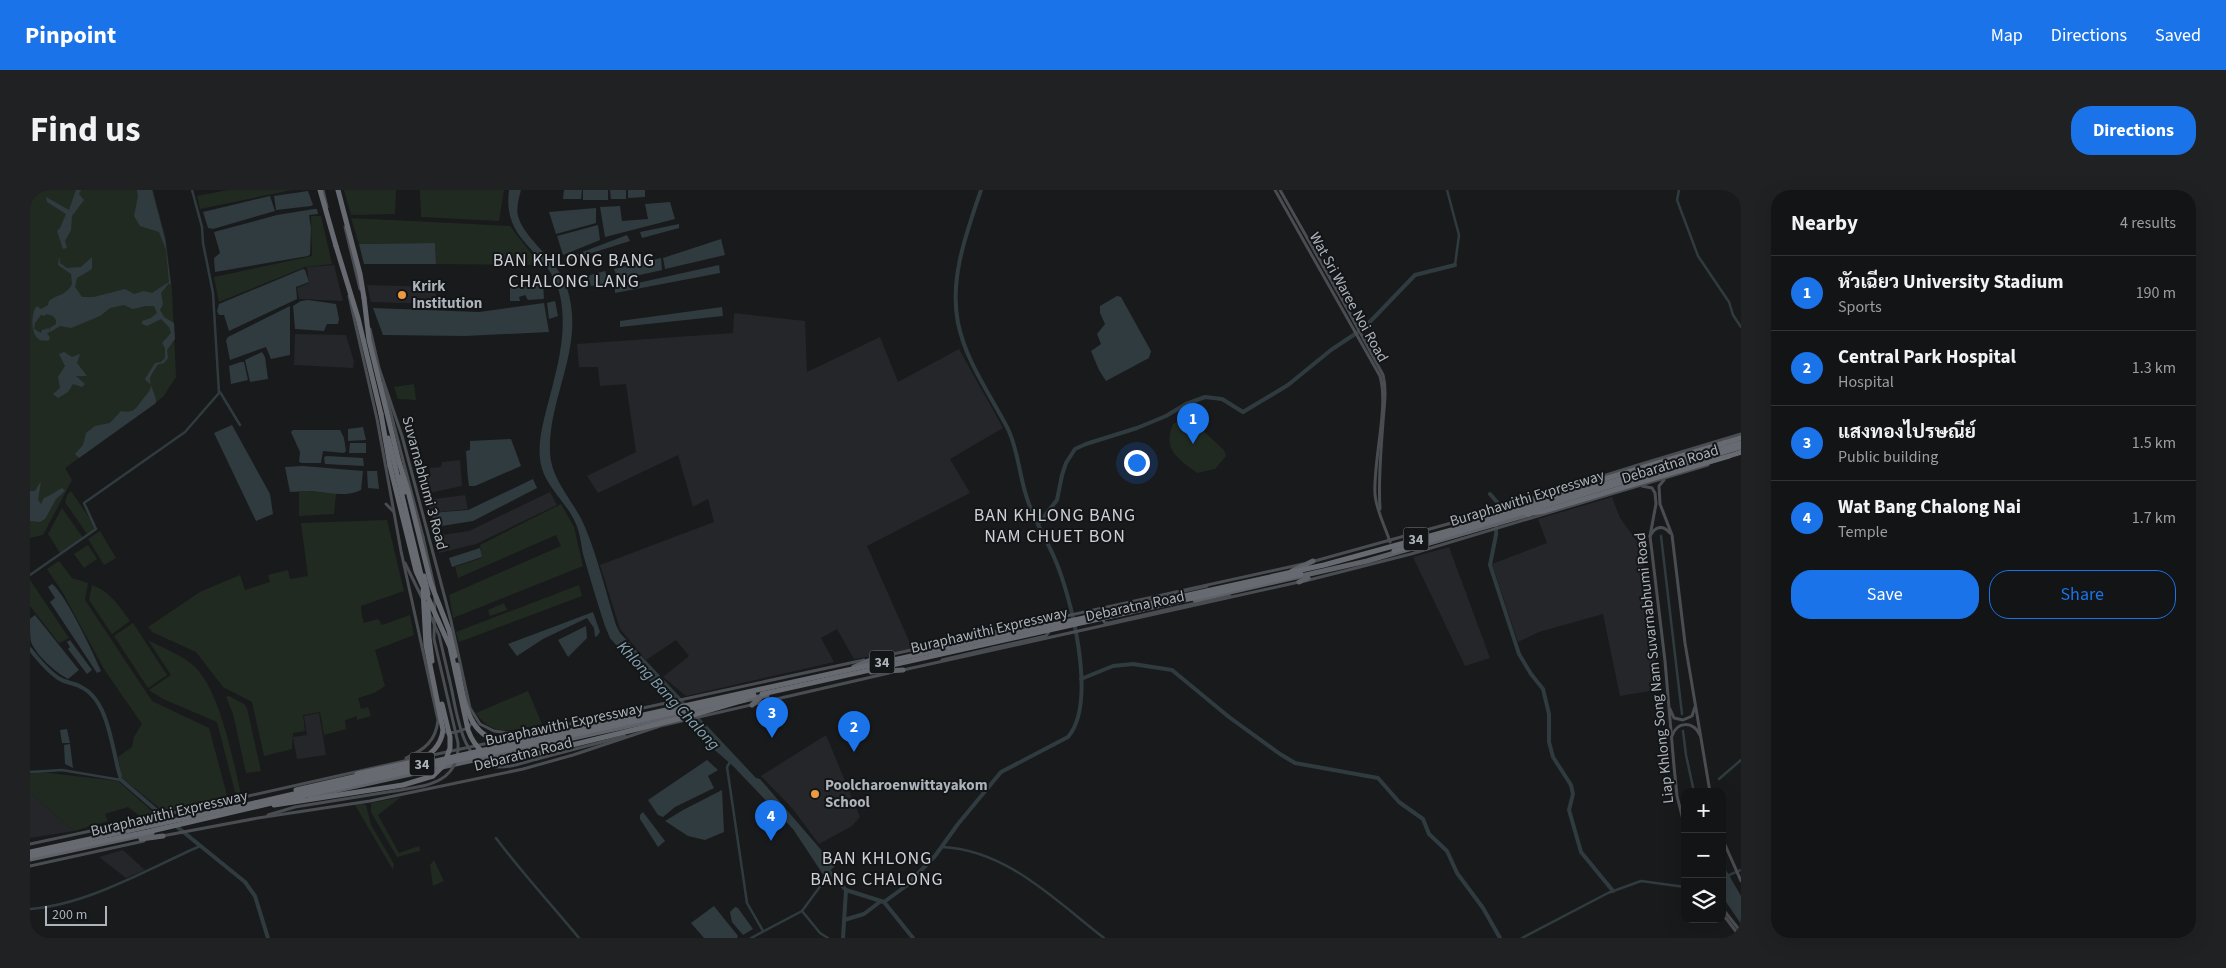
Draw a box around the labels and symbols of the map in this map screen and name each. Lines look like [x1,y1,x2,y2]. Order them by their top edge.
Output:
street label: Wat Sri Waree Noi Road [1304,228,1393,366]
district label: BAN KHLONG BANG CHALONG LANG [493,248,655,294]
place label: Krirk Institution [412,276,482,314]
marker: Krirk Institution [396,289,408,301]
pin: 1 [1177,403,1209,444]
street label: Suvarnabhumi 3 Road [397,414,452,552]
street label: Debaratna Road [1619,440,1721,489]
your location [1124,450,1150,476]
street label: Buraphawithi Expressway [1447,465,1607,532]
district label: BAN KHLONG BANG NAM CHUET BON [974,503,1136,549]
road number: 34 [1404,528,1428,550]
street label: Liap Khlong Song Nam Suvarnabhumi Road [1630,531,1679,804]
street label: Debaratna Road [1084,586,1186,627]
street label: Buraphawithi Expressway [909,602,1070,659]
water label: Khlong Bang Chalong [612,636,725,755]
road number: 34 [870,651,894,674]
pin: 3 [756,697,788,738]
street label: Buraphawithi Expressway [483,698,645,751]
pin: 2 [838,711,870,752]
street label: Debaratna Road [472,732,574,777]
road number: 34 [410,752,434,776]
place label: Poolcharoenwittayakom School [825,775,988,813]
street label: Buraphawithi Expressway [89,785,250,842]
marker: Poolcharoenwittayakom School [809,788,821,800]
pin: 4 [755,800,787,841]
district label: BAN KHLONG BANG CHALONG [810,846,944,892]
scale bar [45,903,108,926]

